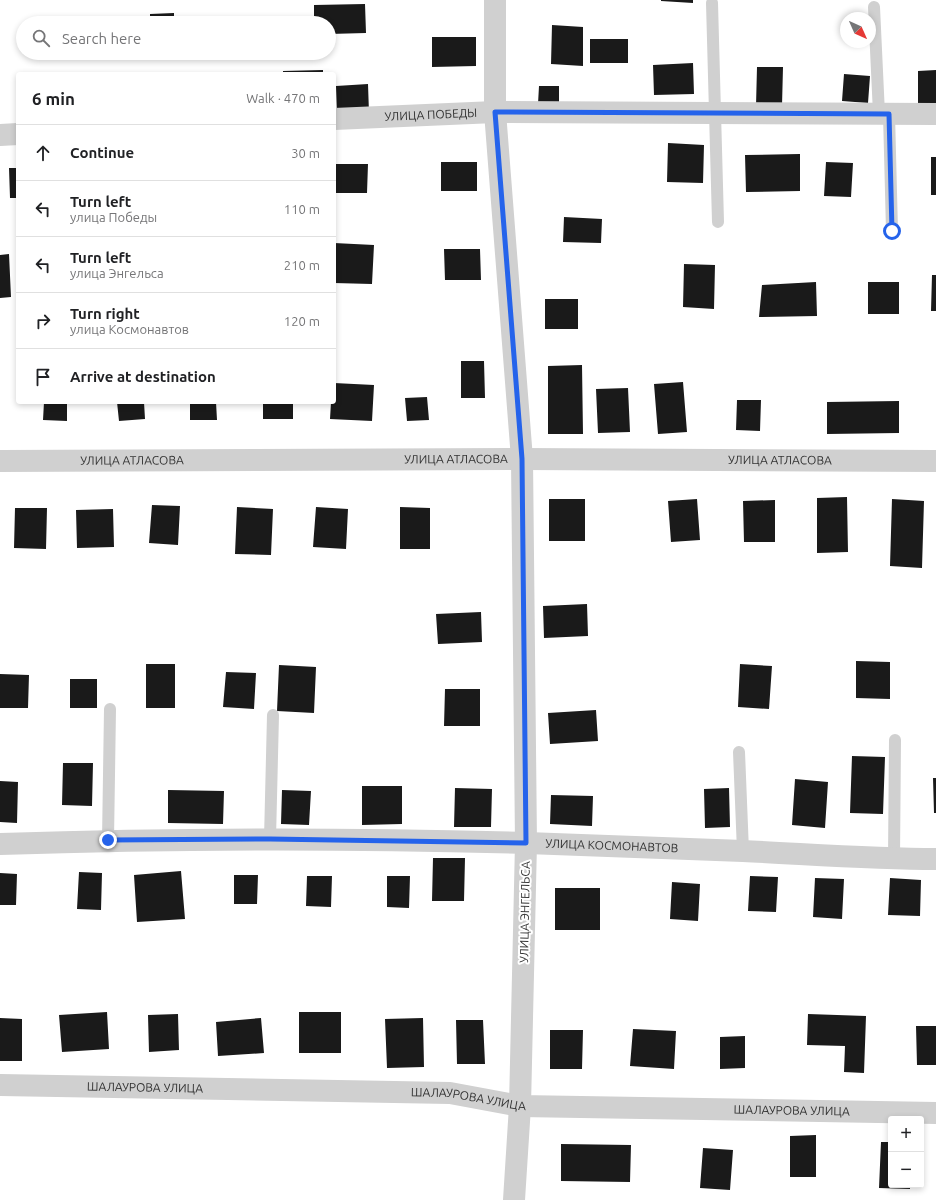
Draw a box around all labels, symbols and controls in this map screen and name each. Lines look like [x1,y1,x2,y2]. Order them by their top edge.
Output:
north arrow [840,12,876,48]
search box [16,16,336,60]
icon: search [30,27,52,49]
text: Search here [62,30,141,47]
text: 6 min [32,89,75,108]
text: Walk · 470 m [246,91,320,105]
street label: УЛИЦА ПОБЕДЫ [384,106,477,123]
icon: ahead [32,142,54,164]
text: Continue [70,144,134,161]
text: 30 m [291,146,320,160]
text: Turn left [70,193,131,210]
icon: left [32,198,54,220]
text: 110 m [284,202,320,216]
text: улица Победы [70,210,157,224]
route start [883,222,901,240]
text: Turn left [70,249,131,266]
icon: left [32,254,54,276]
text: 210 m [284,258,320,272]
text: улица Энгельса [70,266,164,280]
text: Turn right [70,305,140,322]
icon: right [32,310,54,332]
text: 120 m [284,314,320,328]
text: улица Космонавтов [70,322,189,336]
icon: arrive [32,366,54,388]
text: Arrive at destination [70,368,216,385]
street label: УЛИЦА АТЛАСОВА [404,452,508,465]
street label: УЛИЦА АТЛАСОВА [80,453,184,467]
street label: УЛИЦА АТЛАСОВА [728,453,832,466]
route end [99,831,117,849]
street label: УЛИЦА КОСМОНАВТОВ [545,837,679,854]
street label: УЛИЦА ЭНГЕЛЬСА [517,861,532,963]
street label: ШАЛАУРОВА УЛИЦА [87,1080,203,1095]
street label: ШАЛАУРОВА УЛИЦА [411,1085,526,1112]
street label: ШАЛАУРОВА УЛИЦА [733,1103,850,1118]
map controls [888,1116,924,1188]
button: + [888,1116,924,1152]
button: − [888,1152,924,1188]

